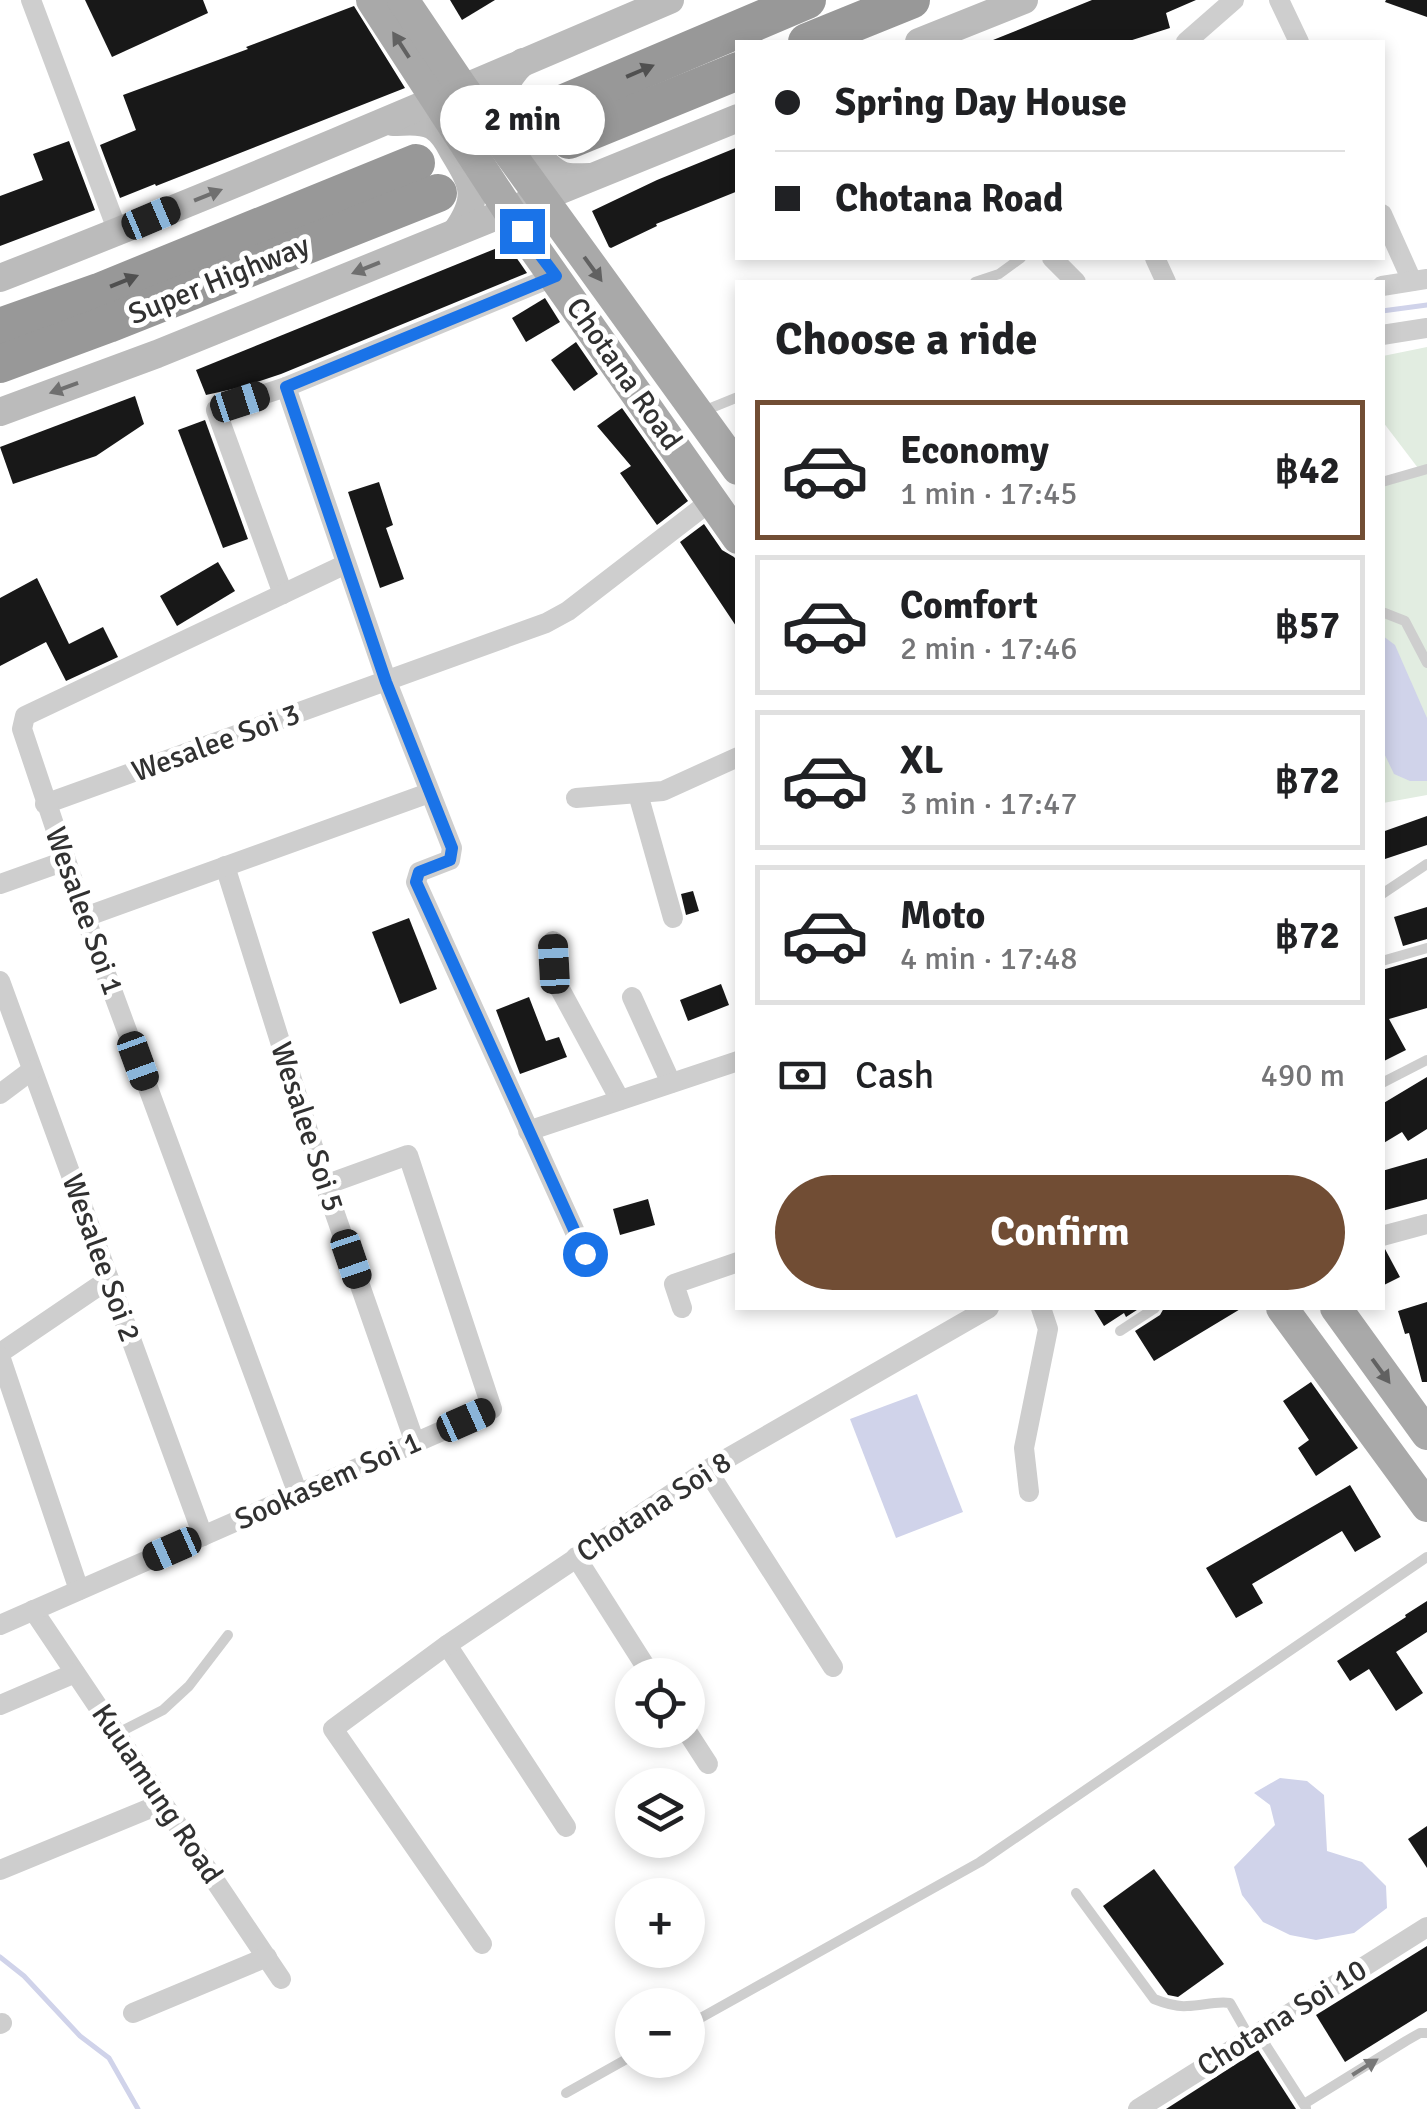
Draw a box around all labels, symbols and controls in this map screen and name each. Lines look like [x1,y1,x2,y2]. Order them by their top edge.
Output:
one-way arrow [393,31,411,59]
one-way arrow [625,62,655,78]
text: Spring Day House [835,79,1127,126]
callout: 2 min [440,86,604,156]
text: 2 min [484,100,561,139]
text: Chotana Road [835,175,1063,222]
one-way arrow [194,186,224,202]
car [118,192,184,244]
route end [500,209,545,254]
street label: Super Highway [123,227,315,333]
one-way arrow [583,256,603,283]
one-way arrow [351,261,381,277]
one-way arrow [110,273,140,289]
street label: Chotana Road [558,291,690,457]
text: Choose a ride [775,312,1038,367]
car [207,378,273,426]
one-way arrow [49,381,79,397]
icon: car [780,425,870,515]
text: Economy [900,427,1049,474]
text: ฿42 [1275,447,1340,494]
text: 1 min · 17:45 [900,474,1078,513]
icon: car [780,580,870,670]
text: Comfort [900,582,1038,629]
text: ฿57 [1275,602,1340,649]
text: 2 min · 17:46 [900,629,1078,668]
street label: Wesalee Soi 3 [127,696,305,790]
icon: car [780,735,870,825]
text: XL [900,737,943,784]
text: ฿72 [1275,757,1340,804]
text: 3 min · 17:47 [900,784,1078,823]
street label: Wesalee Soi 1 [37,822,131,1000]
icon: car [780,890,870,980]
text: Moto [900,892,985,939]
text: ฿72 [1275,912,1340,959]
car [537,933,571,995]
text: 4 min · 17:48 [900,939,1078,978]
car [114,1028,162,1094]
street label: Wesalee Soi 5 [262,1038,352,1216]
icon: cash [775,1048,830,1103]
text: Cash [855,1052,934,1099]
text: 490 m [1261,1056,1345,1095]
street label: Wesalee Soi 2 [54,1169,148,1347]
button: Confirm [775,1175,1345,1290]
car [327,1226,375,1292]
route start [563,1232,608,1277]
one-way arrow [1371,1357,1391,1384]
car [432,1394,500,1446]
street label: Sookasem Soi 1 [229,1423,427,1539]
street label: Chotana Soi 8 [570,1443,738,1571]
car [138,1523,206,1575]
map controls [615,1658,705,2078]
button: locate [615,1658,705,1748]
street label: Kuuamung Road [83,1697,231,1891]
button: layers [615,1768,705,1858]
button: + [615,1878,705,1968]
street label: Chotana Soi 10 [1190,1951,1374,2085]
button: − [615,1988,705,2078]
one-way arrow [1351,2058,1379,2076]

